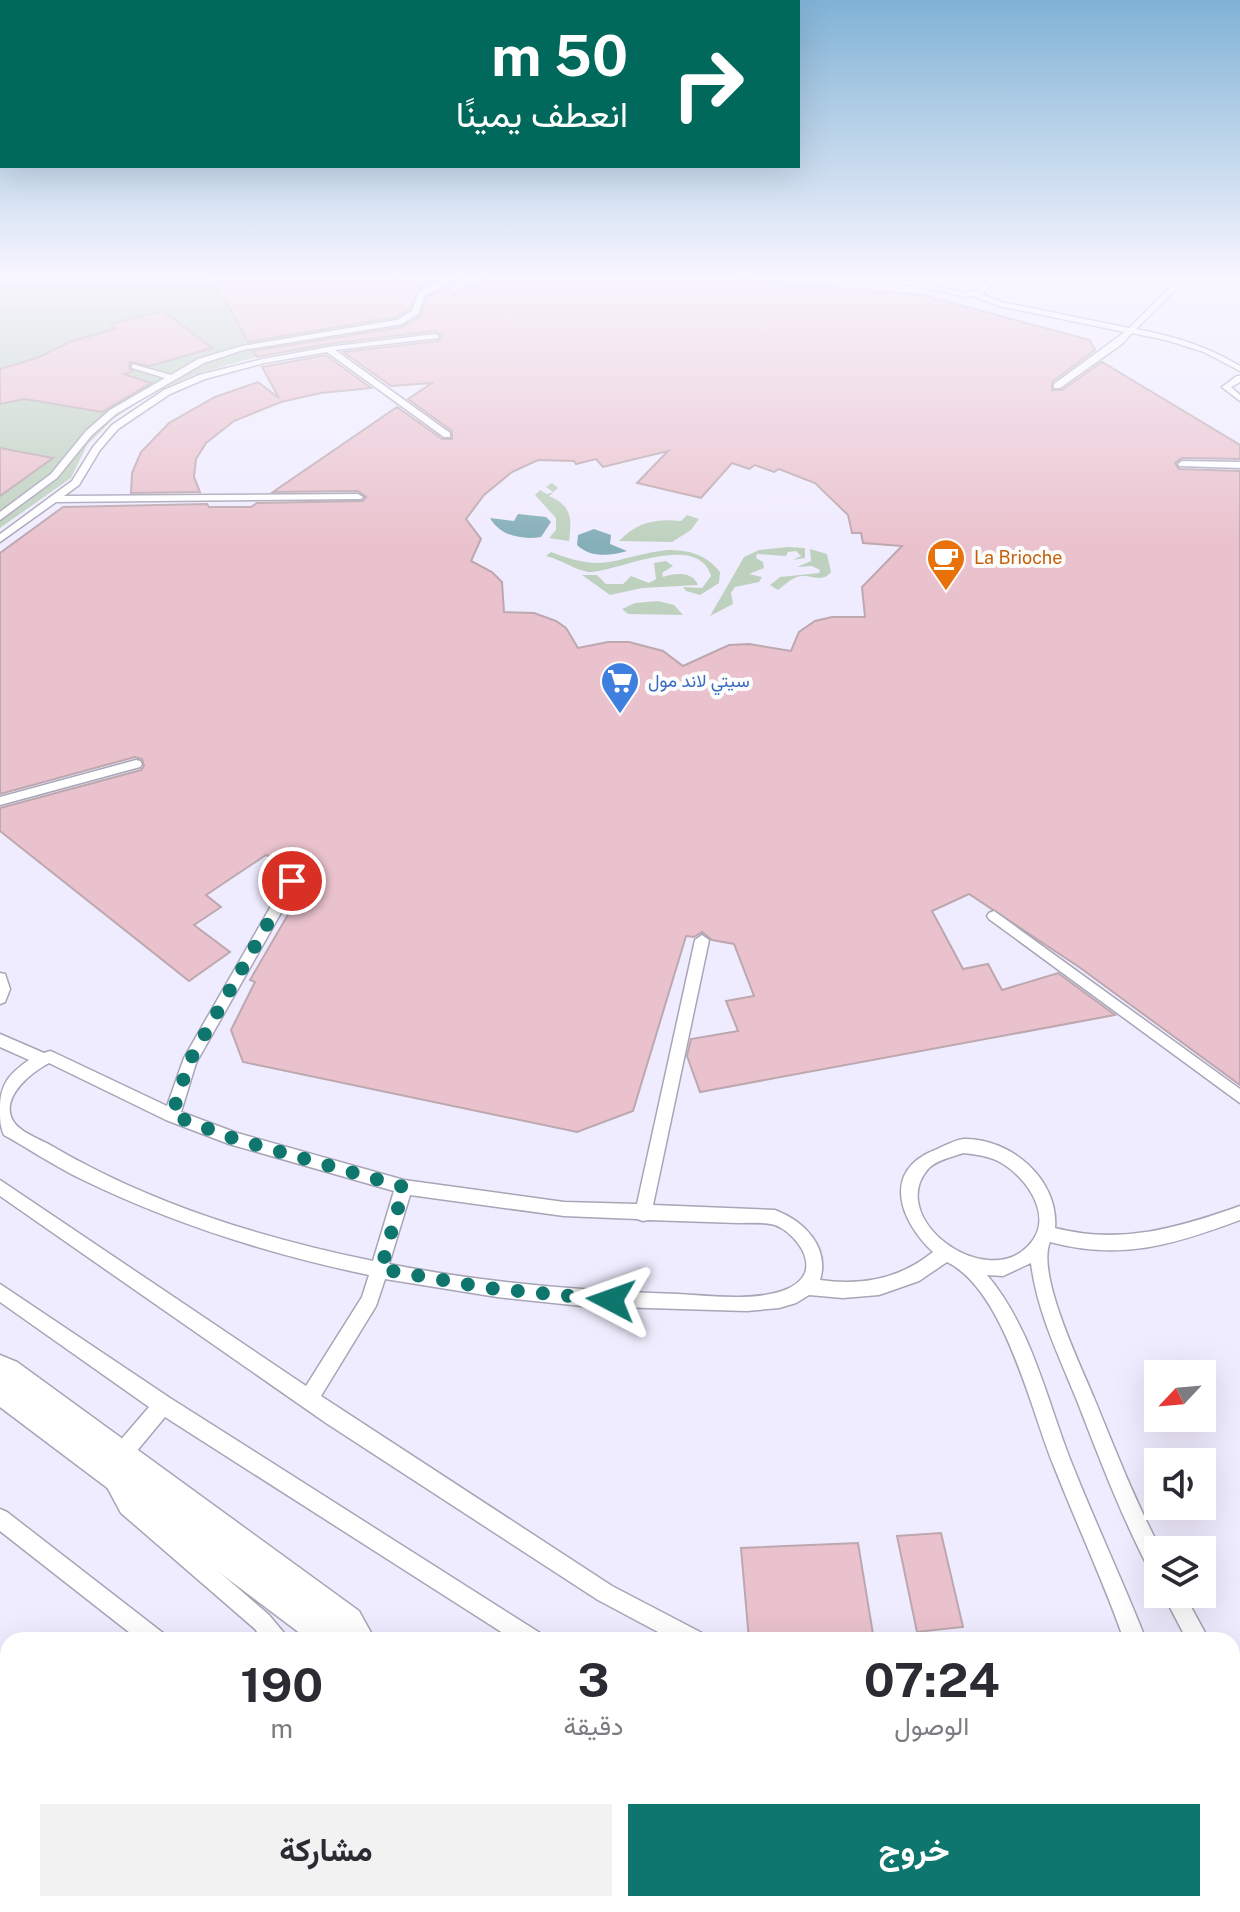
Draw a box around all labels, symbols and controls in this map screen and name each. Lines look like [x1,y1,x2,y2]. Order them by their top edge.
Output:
text: 50 m [491,23,628,89]
icon: right [656,32,760,136]
text: انعطف يمينًا [456,93,628,135]
cafe icon: La Brioche [925,537,967,592]
place label: La Brioche [974,547,1062,568]
supermarket icon: سيتي لاند مول [599,660,641,715]
place label: سيتي لاند مول [648,670,750,696]
pin [258,847,326,915]
icon: arrive [270,859,314,903]
position arrow [569,1258,653,1342]
north arrow [1144,1360,1216,1432]
map controls [1144,1360,1216,1608]
button: sound [1144,1448,1216,1520]
button: layers [1144,1536,1216,1608]
text: 3 [578,1651,609,1708]
text: 07:24 [864,1651,1000,1708]
text: 190 [240,1656,323,1713]
text: دقيقة [563,1710,624,1741]
text: الوصول [894,1710,969,1741]
text: m [270,1713,293,1744]
button: مشاركة [40,1804,612,1896]
button: خروج [628,1804,1200,1896]

